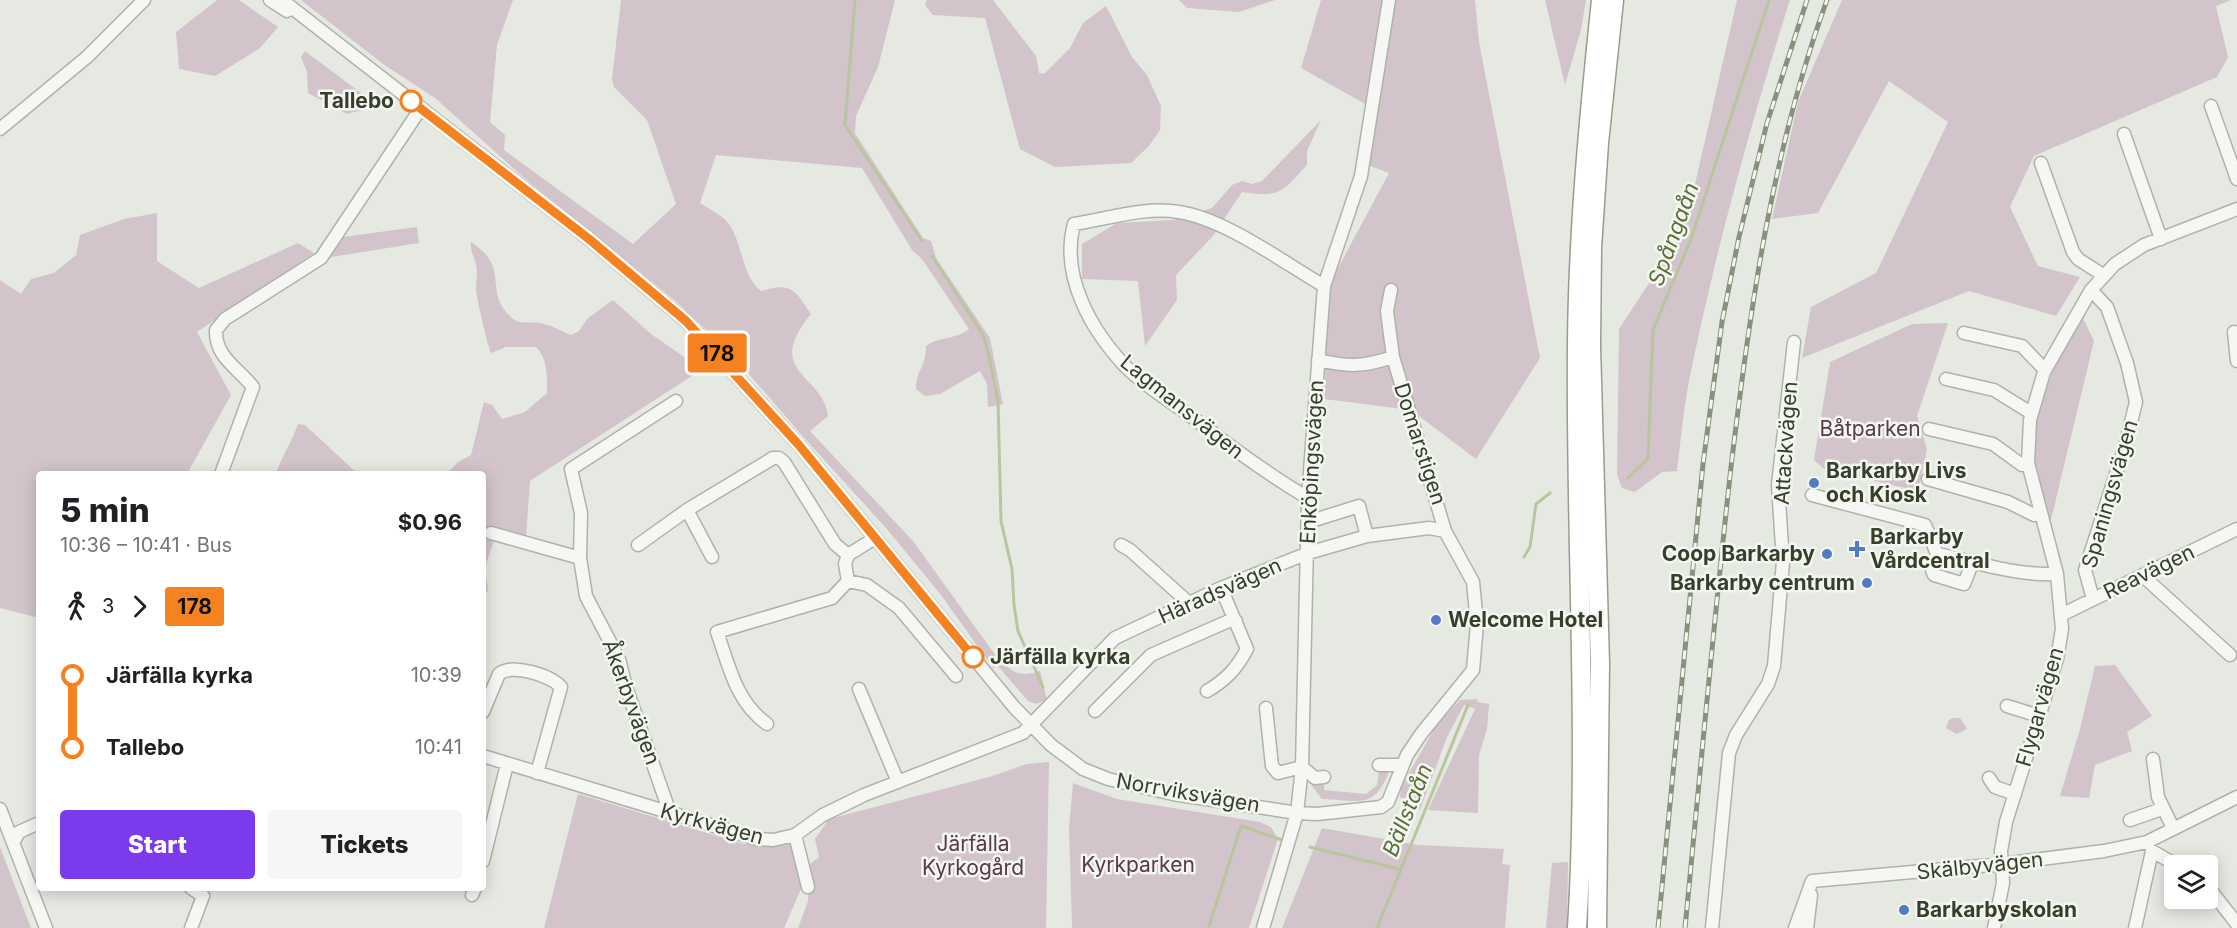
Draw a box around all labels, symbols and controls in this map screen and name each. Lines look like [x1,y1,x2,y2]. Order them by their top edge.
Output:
place label: Tallebo [319,88,394,113]
marker: Tallebo [400,90,422,112]
water label: Spångaån [1642,179,1704,289]
line badge: 178 [682,334,752,372]
text: 178 [700,341,734,366]
street label: Lagmansvägen [1116,349,1249,464]
street label: Enköpingsvägen [1295,379,1328,545]
street label: Domarstigen [1389,380,1452,508]
street label: Attackvägen [1769,380,1802,506]
park label: Båtparken [1819,416,1921,441]
street label: Spaningsvägen [2076,417,2143,571]
place label: Barkarby Livs och Kiosk [1826,458,1967,507]
marker: Barkarby Livs och Kiosk [1807,476,1821,490]
text: 5 min [60,490,150,530]
text: $0.96 [398,509,462,535]
place label: Barkarby Vårdcentral [1870,524,1990,573]
text: 10:36 – 10:41 · Bus [60,533,232,557]
street label: Reavägen [2099,539,2198,604]
marker: Barkarby Vårdcentral [1848,540,1866,558]
place label: Coop Barkarby [1662,541,1815,566]
marker: Coop Barkarby [1820,547,1834,561]
street label: Häradsvägen [1154,552,1285,629]
place label: Barkarby centrum [1670,570,1855,595]
marker: Barkarby centrum [1860,576,1874,590]
icon: walk [60,590,93,623]
icon: forward [123,590,156,623]
text: 3 [102,594,114,618]
text: 178 [177,594,212,619]
place label: Welcome Hotel [1448,607,1603,632]
marker: Welcome Hotel [1429,613,1443,627]
street label: Åkerbyvägen [597,635,668,768]
place label: Järfälla kyrka [990,644,1130,669]
street label: Flygarvägen [2011,644,2068,769]
marker: Järfälla kyrka [962,646,984,668]
text: Järfälla kyrka [106,662,253,688]
text: 10:39 [411,663,462,687]
text: Tallebo [106,734,184,760]
text: 10:41 [415,735,462,759]
water label: Bällstaån [1377,760,1437,860]
street label: Norrviksvägen [1114,768,1262,817]
street label: Kyrkvägen [658,798,766,849]
button: Start [60,810,255,879]
button: Tickets [267,810,462,879]
park label: Järfälla Kyrkogård [922,831,1024,880]
street label: Skälbyvägen [1915,846,2044,885]
park label: Kyrkparken [1081,852,1195,877]
map controls [2164,855,2218,909]
button: layers [2164,855,2218,909]
place label: Barkarbyskolan [1916,897,2077,922]
marker: Barkarbyskolan [1897,903,1911,917]

